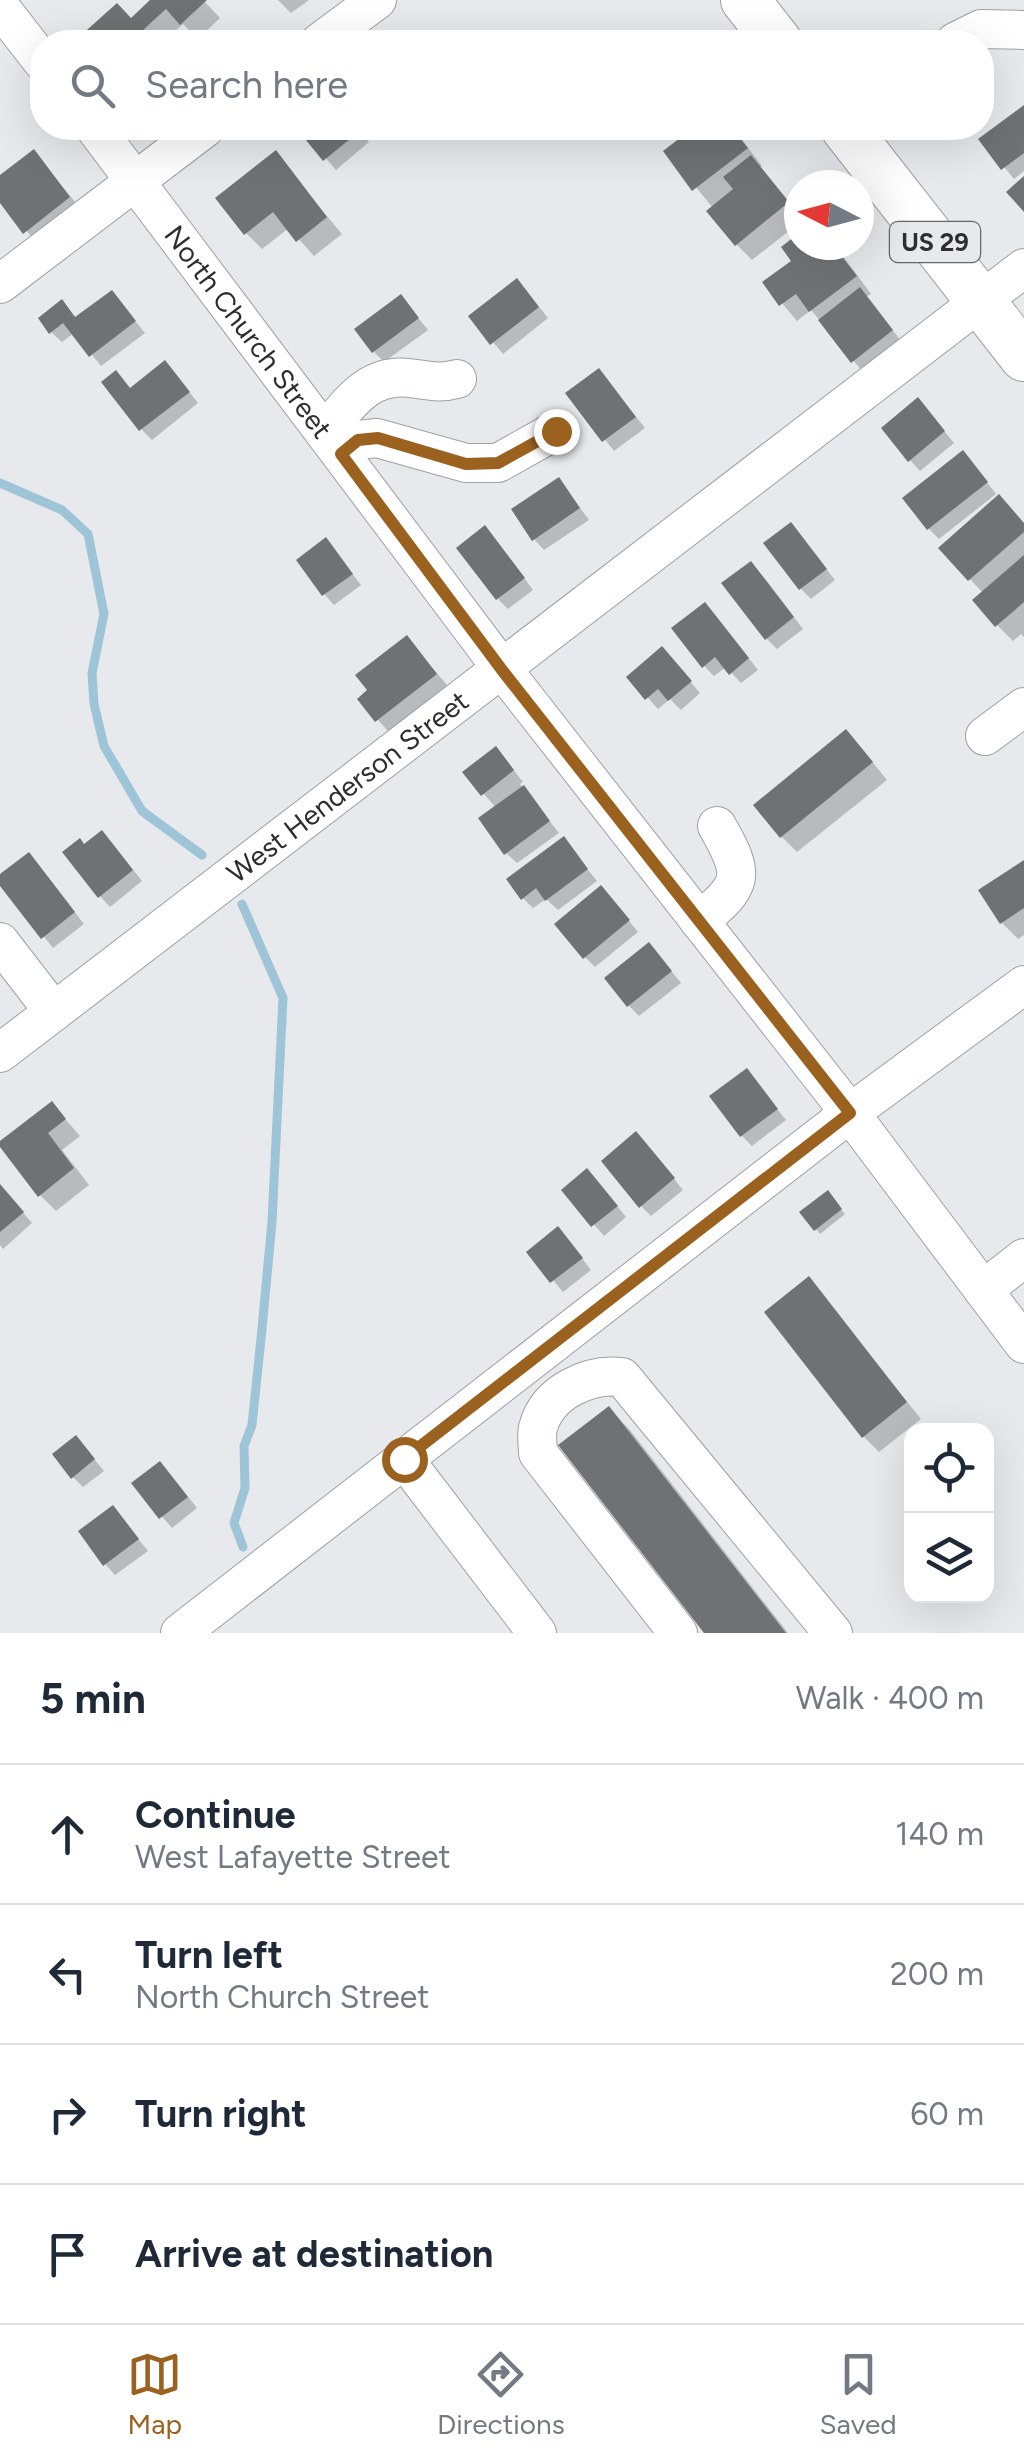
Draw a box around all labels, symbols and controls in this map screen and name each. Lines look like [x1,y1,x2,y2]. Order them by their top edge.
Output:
search box [30,30,994,140]
icon: search [65,58,120,113]
text: Search here [145,62,348,108]
north arrow [784,170,874,260]
street label: North Church Street [157,219,339,445]
road number: US 29 [890,222,980,262]
route end [534,409,580,455]
street label: West Henderson Street [220,683,475,890]
map controls [904,1423,994,1603]
button: locate [904,1423,994,1513]
route start [382,1437,428,1483]
button: layers [904,1513,994,1603]
text: 5 min [40,1673,146,1724]
text: Walk · 400 m [796,1679,984,1717]
text: Continue [135,1792,296,1838]
icon: ahead [40,1807,95,1862]
text: 140 m [895,1815,984,1853]
text: West Lafayette Street [135,1838,451,1876]
text: Turn left [135,1932,283,1978]
icon: left [40,1947,95,2002]
text: 200 m [890,1955,984,1993]
text: North Church Street [135,1978,429,2016]
icon: right [40,2087,95,2142]
text: Turn right [135,2091,307,2137]
text: 60 m [910,2095,984,2133]
icon: arrive [40,2227,95,2282]
text: Arrive at destination [135,2231,493,2277]
tab: Map [127,2347,182,2441]
tab: Directions [437,2347,565,2441]
tab: Saved [819,2347,897,2441]

